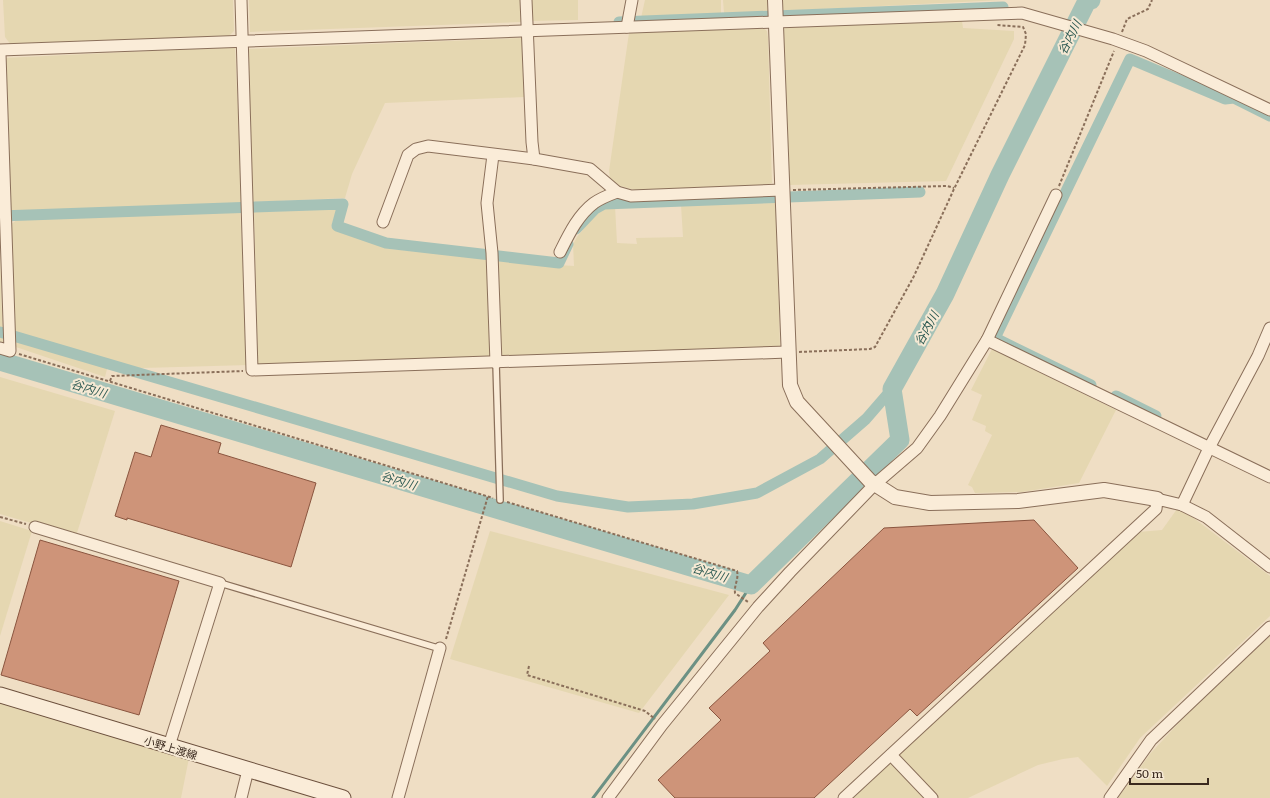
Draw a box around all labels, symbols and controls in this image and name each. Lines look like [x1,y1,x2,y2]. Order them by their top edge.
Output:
water label: 谷内川 [1053,15,1086,57]
water label: 谷内川 [909,306,944,348]
water label: 谷内川 [69,374,111,402]
water label: 谷内川 [379,466,421,494]
water label: 谷内川 [690,558,732,586]
street label: 小野上渡線 [142,731,200,763]
scale bar [1130,760,1208,786]
text: 50 m [1136,764,1163,782]

